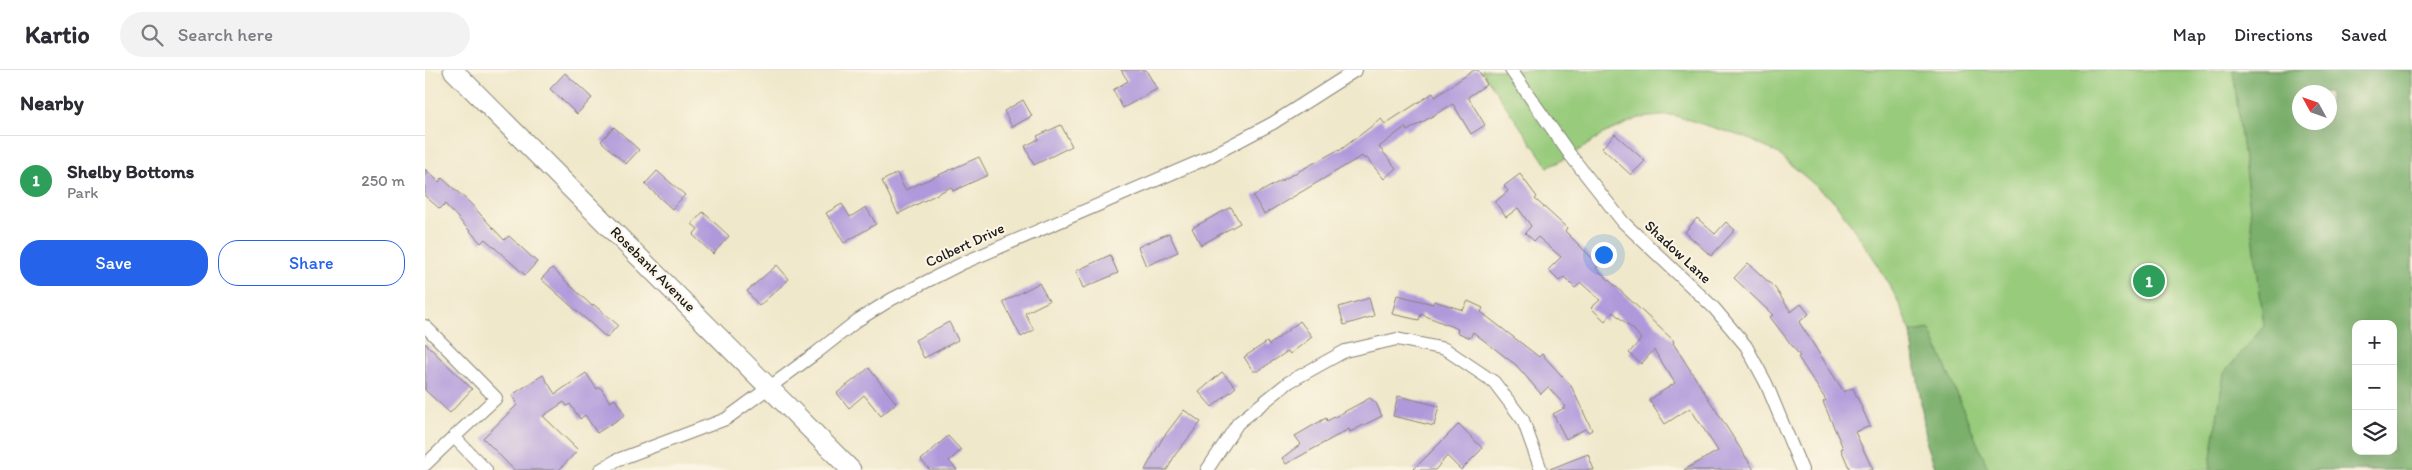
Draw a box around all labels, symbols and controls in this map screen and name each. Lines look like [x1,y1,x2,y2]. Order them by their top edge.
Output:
search box [120,12,470,57]
text: Kartio [25,20,90,49]
icon: search [138,21,166,49]
text: Search here [178,23,273,46]
text: Map [2173,24,2206,46]
text: Directions [2234,24,2313,46]
text: Saved [2341,24,2387,46]
north arrow [2292,85,2337,130]
text: Nearby [20,90,84,115]
text: Shelby Bottoms [67,160,194,183]
text: 1 [32,171,40,190]
text: 250 m [361,171,405,190]
text: Park [67,183,98,202]
street label: Shadow Lane [1641,217,1715,287]
street label: Colbert Drive [923,219,1007,271]
street label: Rosebank Avenue [607,223,699,315]
button: Save [20,240,208,286]
button: Share [218,240,405,286]
your location [1591,242,1617,268]
pin: 1 [2133,262,2165,300]
map controls [2352,320,2397,455]
button: + [2352,320,2397,365]
button: − [2352,365,2397,410]
button: layers [2352,410,2397,455]

